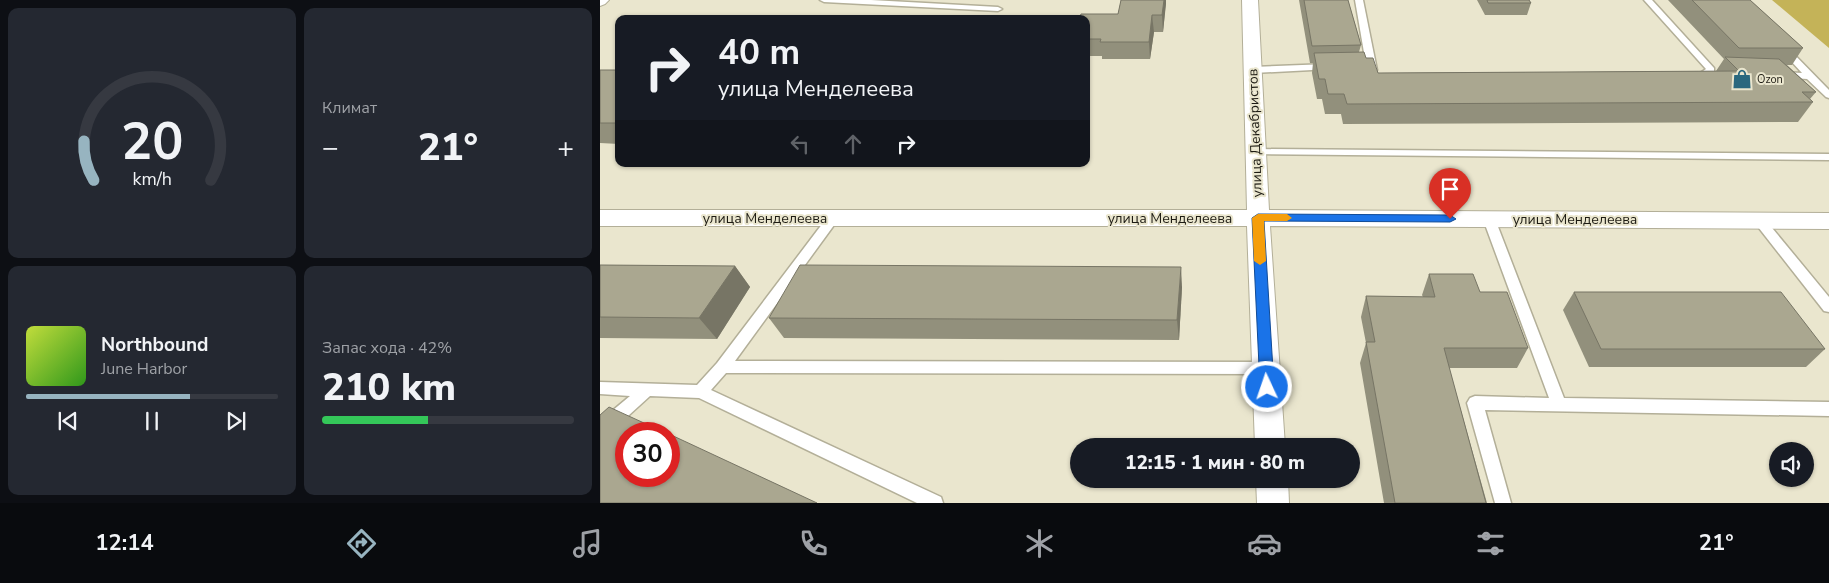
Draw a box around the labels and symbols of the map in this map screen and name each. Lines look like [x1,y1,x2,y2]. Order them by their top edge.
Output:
street label: улица Декабристов [1243,68,1267,198]
shop icon: Ozon [1731,68,1753,90]
place label: Ozon [1757,72,1783,87]
pin [1429,168,1471,219]
street label: улица Менделеева [703,209,827,228]
street label: улица Менделеева [1108,209,1232,228]
street label: улица Менделеева [1513,210,1637,229]
position arrow [1240,360,1292,412]
speed limit sign: 30 [615,422,680,487]

